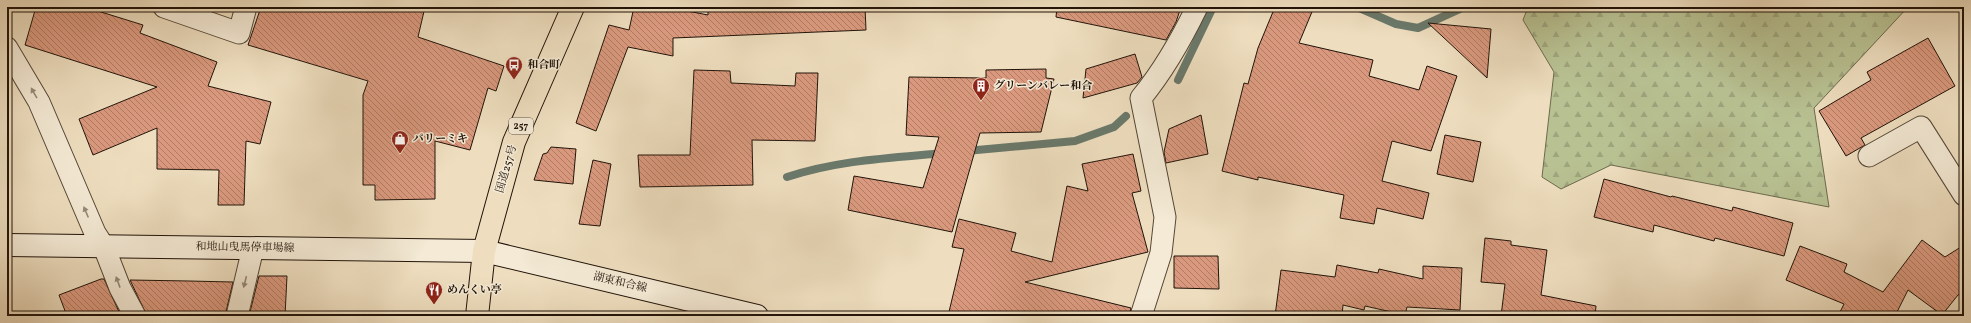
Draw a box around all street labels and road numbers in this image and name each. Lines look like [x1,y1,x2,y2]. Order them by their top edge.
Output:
road number: 257 [509,118,533,134]
street label: 国道257号 [493,143,521,195]
street label: 和地山曳馬停車場線 [195,240,295,256]
street label: 湖東和合線 [592,270,648,296]

